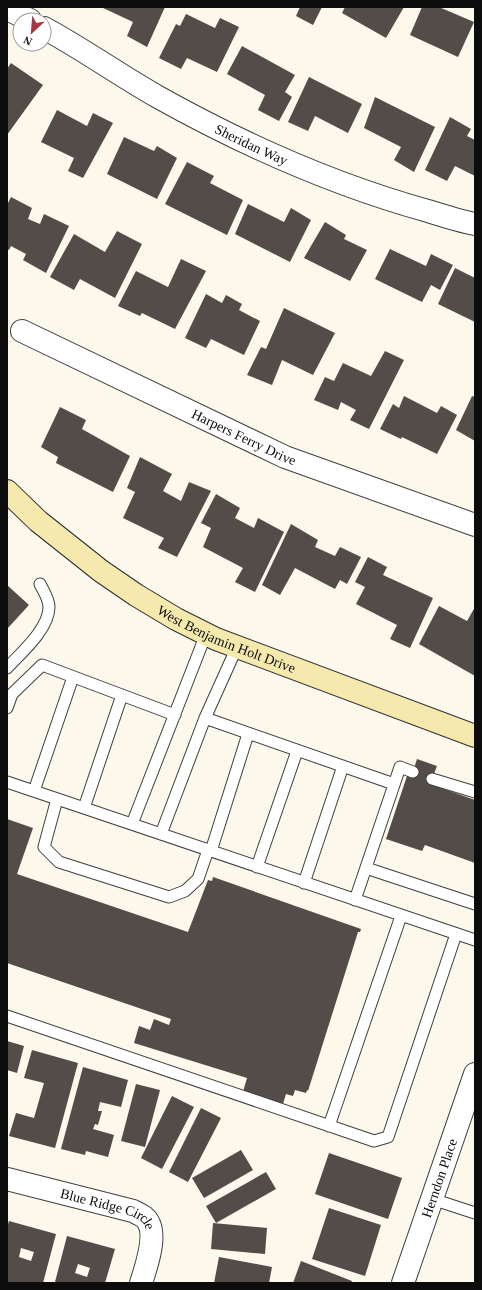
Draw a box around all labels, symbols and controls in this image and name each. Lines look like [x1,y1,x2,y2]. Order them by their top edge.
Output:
north arrow [12,12,52,52]
text: N [21,34,34,48]
street label: Sheridan Way [212,121,290,168]
street label: Harpers Ferry Drive [189,406,298,468]
street label: West Benjamin Holt Drive [154,603,297,676]
street label: Herndon Place [419,1137,460,1220]
street label: Blue Ridge Circle [59,1186,158,1231]

